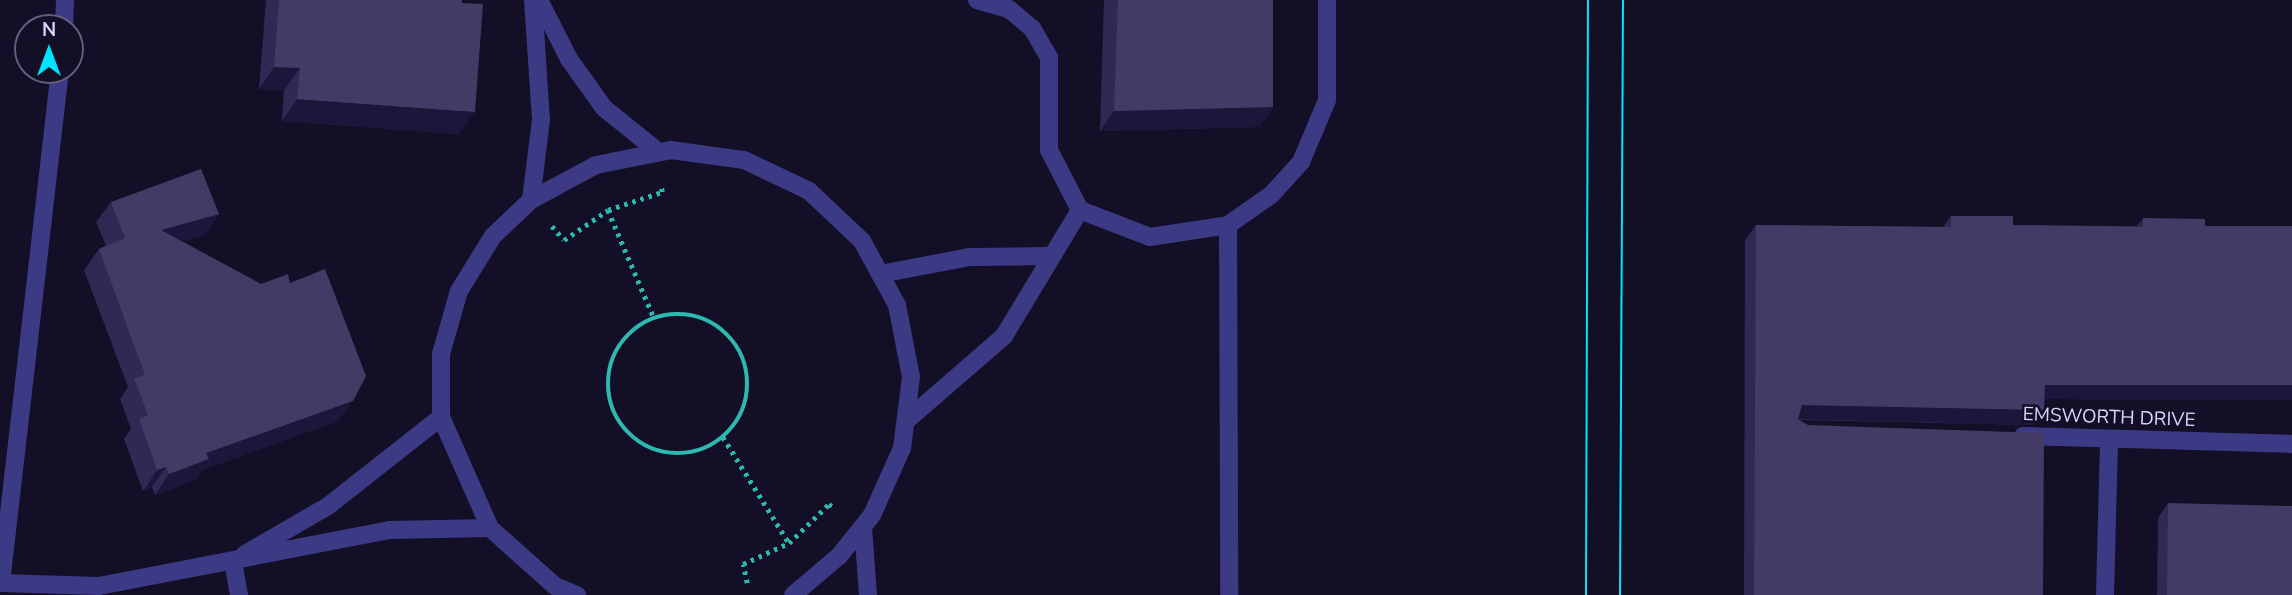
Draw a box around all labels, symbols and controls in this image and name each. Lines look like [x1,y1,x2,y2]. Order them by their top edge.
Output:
north arrow [14,14,84,84]
text: N [42,17,56,43]
street label: EMSWORTH DRIVE [2022,404,2196,432]

